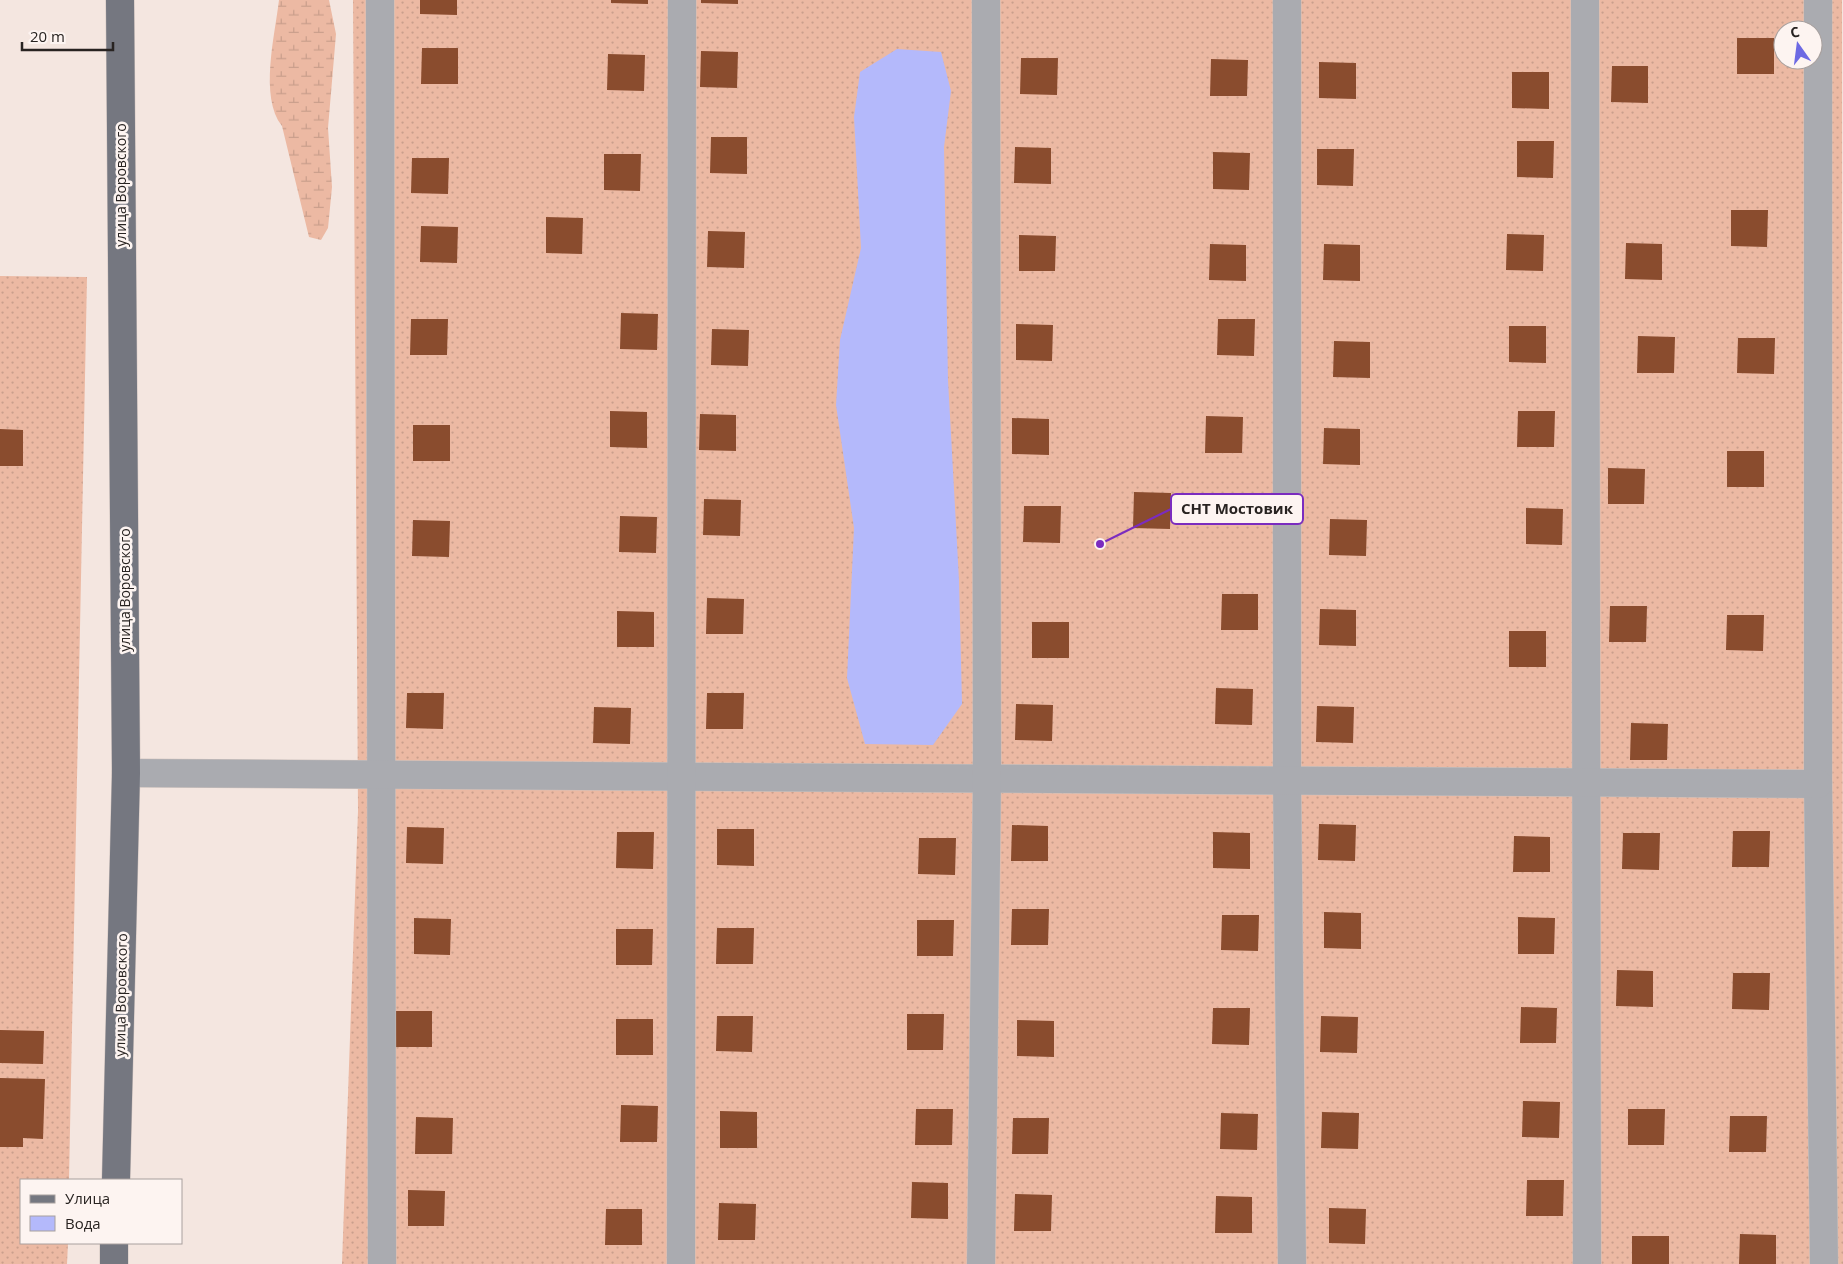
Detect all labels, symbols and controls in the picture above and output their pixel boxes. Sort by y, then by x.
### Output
scale bar [22,20,114,52]
north arrow [1773,20,1823,70]
text: С [1788,22,1801,42]
text: 20 m [30,26,65,46]
street label: улица Воровского [111,123,130,247]
callout: СНТ Мостовик [1171,494,1303,524]
text: СНТ Мостовик [1181,498,1294,518]
street label: улица Воровского [115,528,134,652]
street label: улица Воровского [110,933,131,1057]
legend [20,1179,182,1244]
text: Улица [65,1188,110,1208]
text: Вода [65,1213,101,1233]

